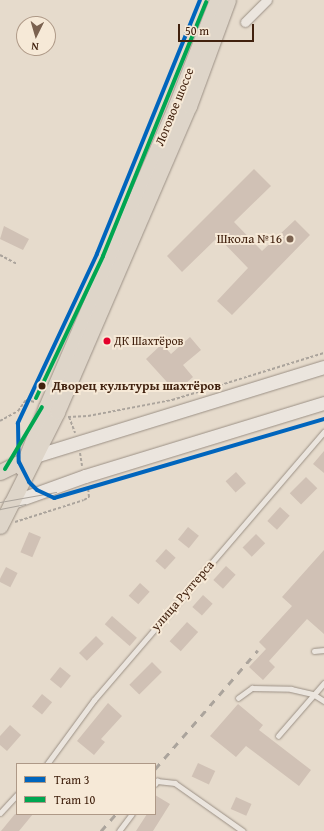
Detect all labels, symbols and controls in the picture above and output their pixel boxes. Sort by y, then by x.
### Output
north arrow [16,16,56,56]
scale bar [180,16,256,42]
text: 50 m [185,22,209,39]
text: N [31,39,39,55]
street label: Логовое шоссе [152,66,198,148]
place label: Школа №16 [217,231,282,247]
marker: Школа №16 [285,234,295,244]
place label: ДК Шахтёров [114,334,183,348]
marker: ДК Шахтёров [102,336,112,346]
place label: Дворец культуры шахтёров [52,378,221,394]
marker: Дворец культуры шахтёров [35,379,49,393]
street label: улица Рутгерса [148,558,218,634]
legend [16,763,156,815]
text: Tram 3 [54,771,89,788]
text: Tram 10 [54,791,95,808]

